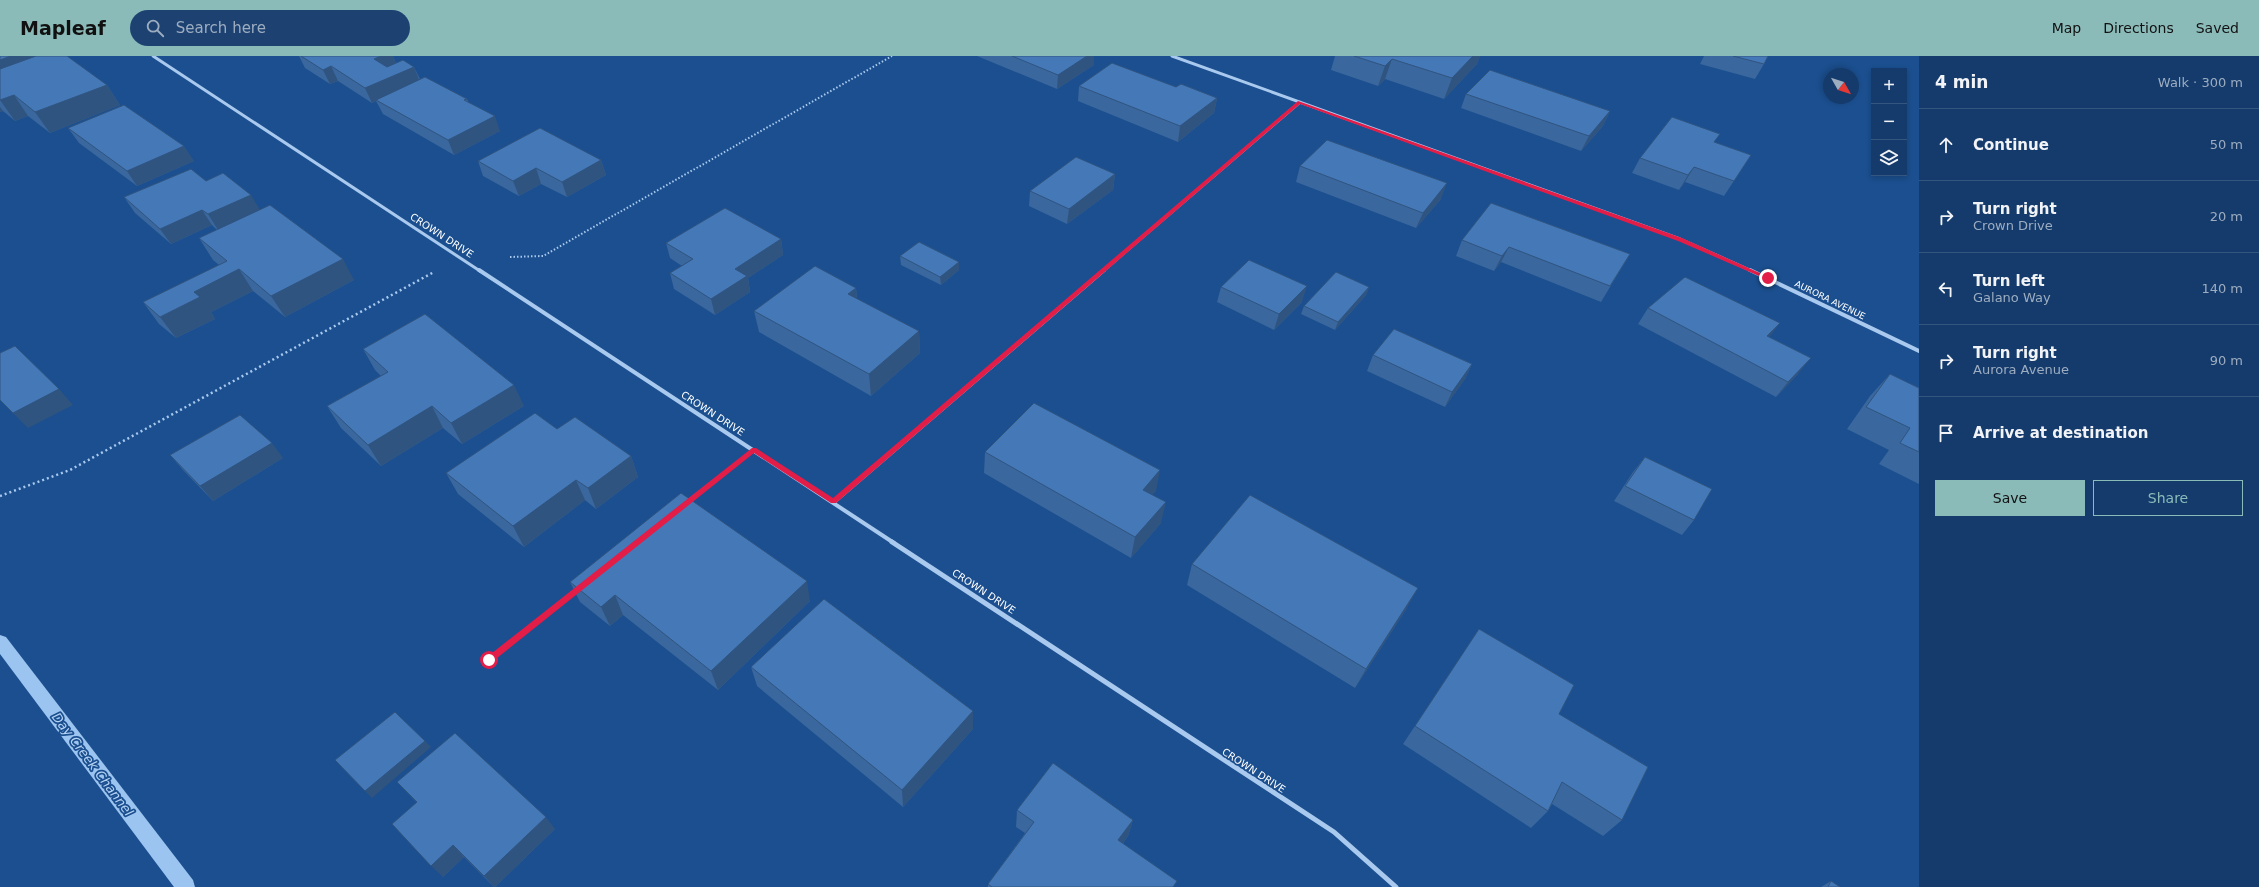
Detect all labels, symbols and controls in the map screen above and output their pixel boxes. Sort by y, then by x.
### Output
search box [130,10,410,46]
text: Mapleaf [20,17,106,39]
icon: search [144,17,166,39]
text: Search here [176,19,266,37]
text: Map [2052,20,2081,36]
text: Directions [2103,20,2174,36]
text: Saved [2196,20,2239,36]
north arrow [1823,68,1859,104]
map controls [1871,68,1907,176]
button: + [1871,68,1907,104]
text: 4 min [1935,72,1988,92]
text: Walk · 300 m [2158,75,2243,90]
button: − [1871,104,1907,140]
icon: ahead [1935,134,1957,156]
text: Continue [1973,136,2049,154]
text: 50 m [2210,137,2243,152]
button: layers [1871,140,1907,176]
text: Turn right [1973,200,2057,218]
icon: right [1935,206,1957,228]
text: 20 m [2210,209,2243,224]
street label: CROWN DRIVE [408,211,475,260]
text: Crown Drive [1973,218,2053,233]
route end [1759,269,1777,287]
text: Turn left [1973,272,2045,290]
icon: left [1935,278,1957,300]
street label: AURORA AVENUE [1793,279,1867,322]
text: 140 m [2201,281,2243,296]
text: Galano Way [1973,290,2051,305]
text: Turn right [1973,344,2057,362]
icon: right [1935,350,1957,372]
text: 90 m [2210,353,2243,368]
text: Aurora Avenue [1973,362,2069,377]
street label: CROWN DRIVE [679,389,746,438]
icon: arrive [1935,422,1957,444]
text: Arrive at destination [1973,424,2148,442]
button: Save [1935,480,2085,516]
button: Share [2093,480,2243,516]
street label: CROWN DRIVE [950,567,1017,616]
route start [480,651,498,669]
water label: Day Creek Channel [49,710,137,819]
street label: CROWN DRIVE [1220,746,1287,795]

